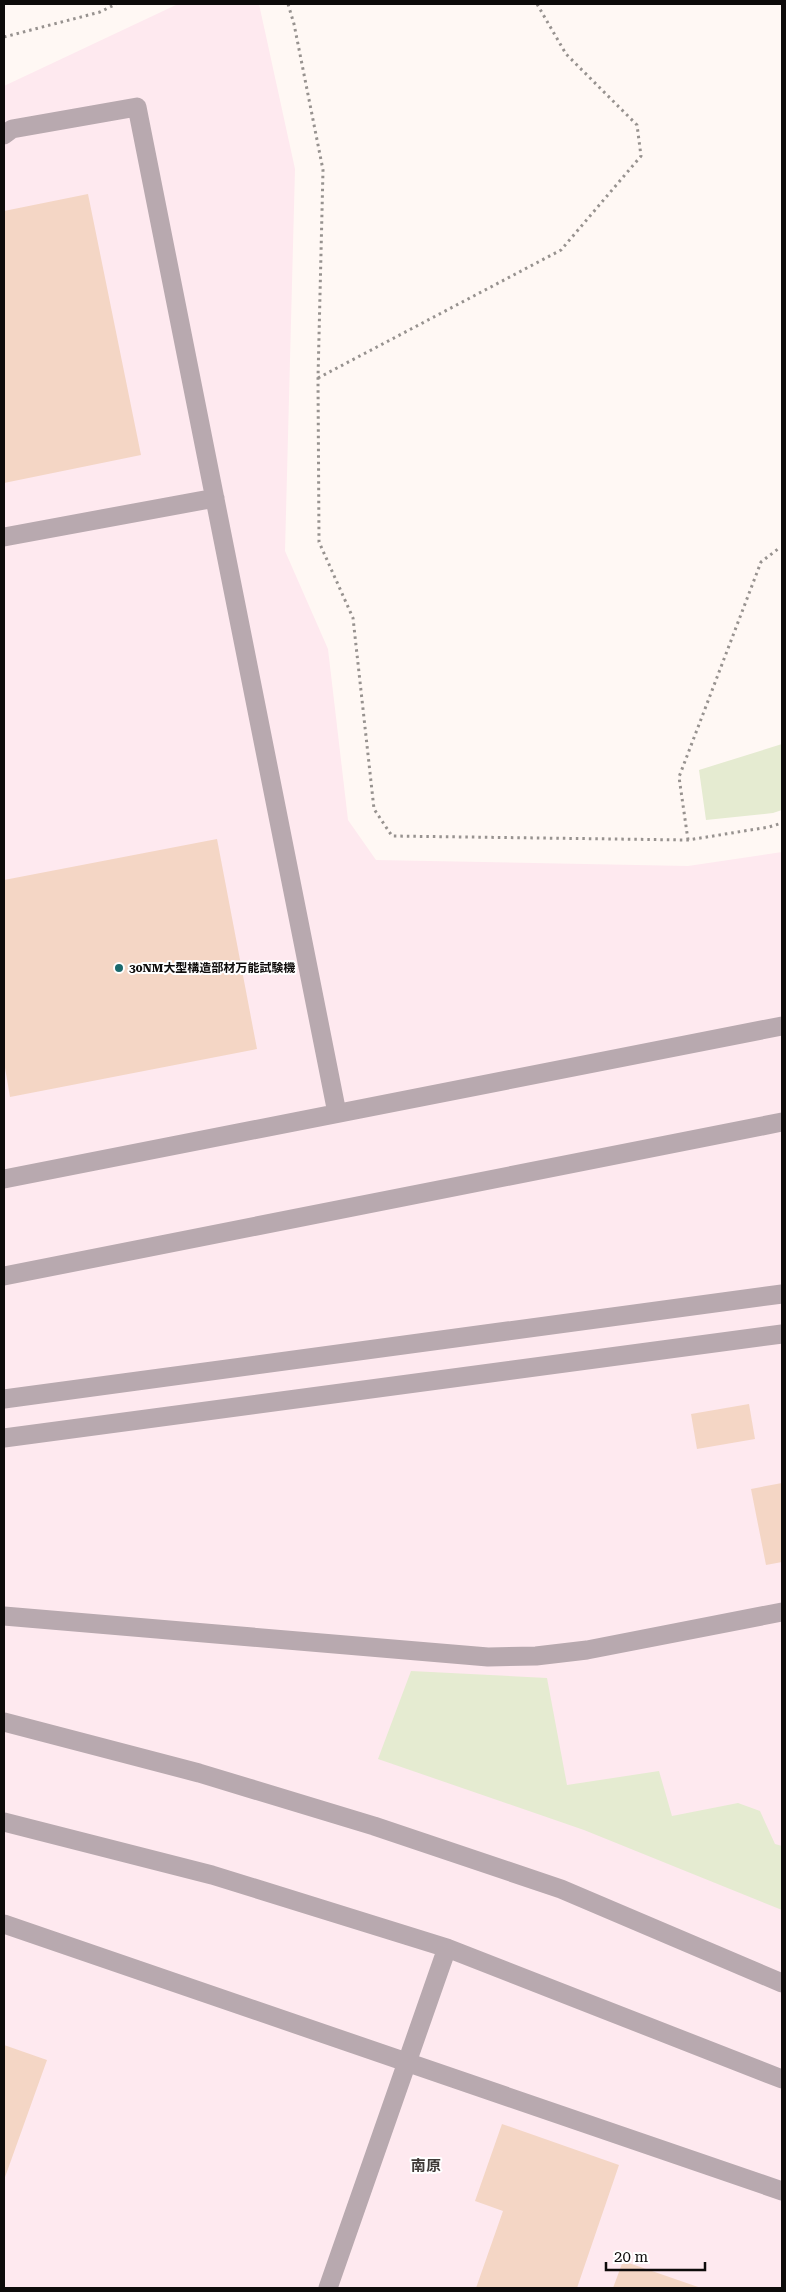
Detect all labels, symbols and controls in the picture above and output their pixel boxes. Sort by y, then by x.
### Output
place label: 30NM大型構造部材万能試験機 [129,961,295,975]
marker: 30NM大型構造部材万能試験機 [113,962,125,974]
district label: 南原 [411,2157,441,2175]
scale bar [606,2240,705,2272]
text: 20 m [614,2248,649,2266]

